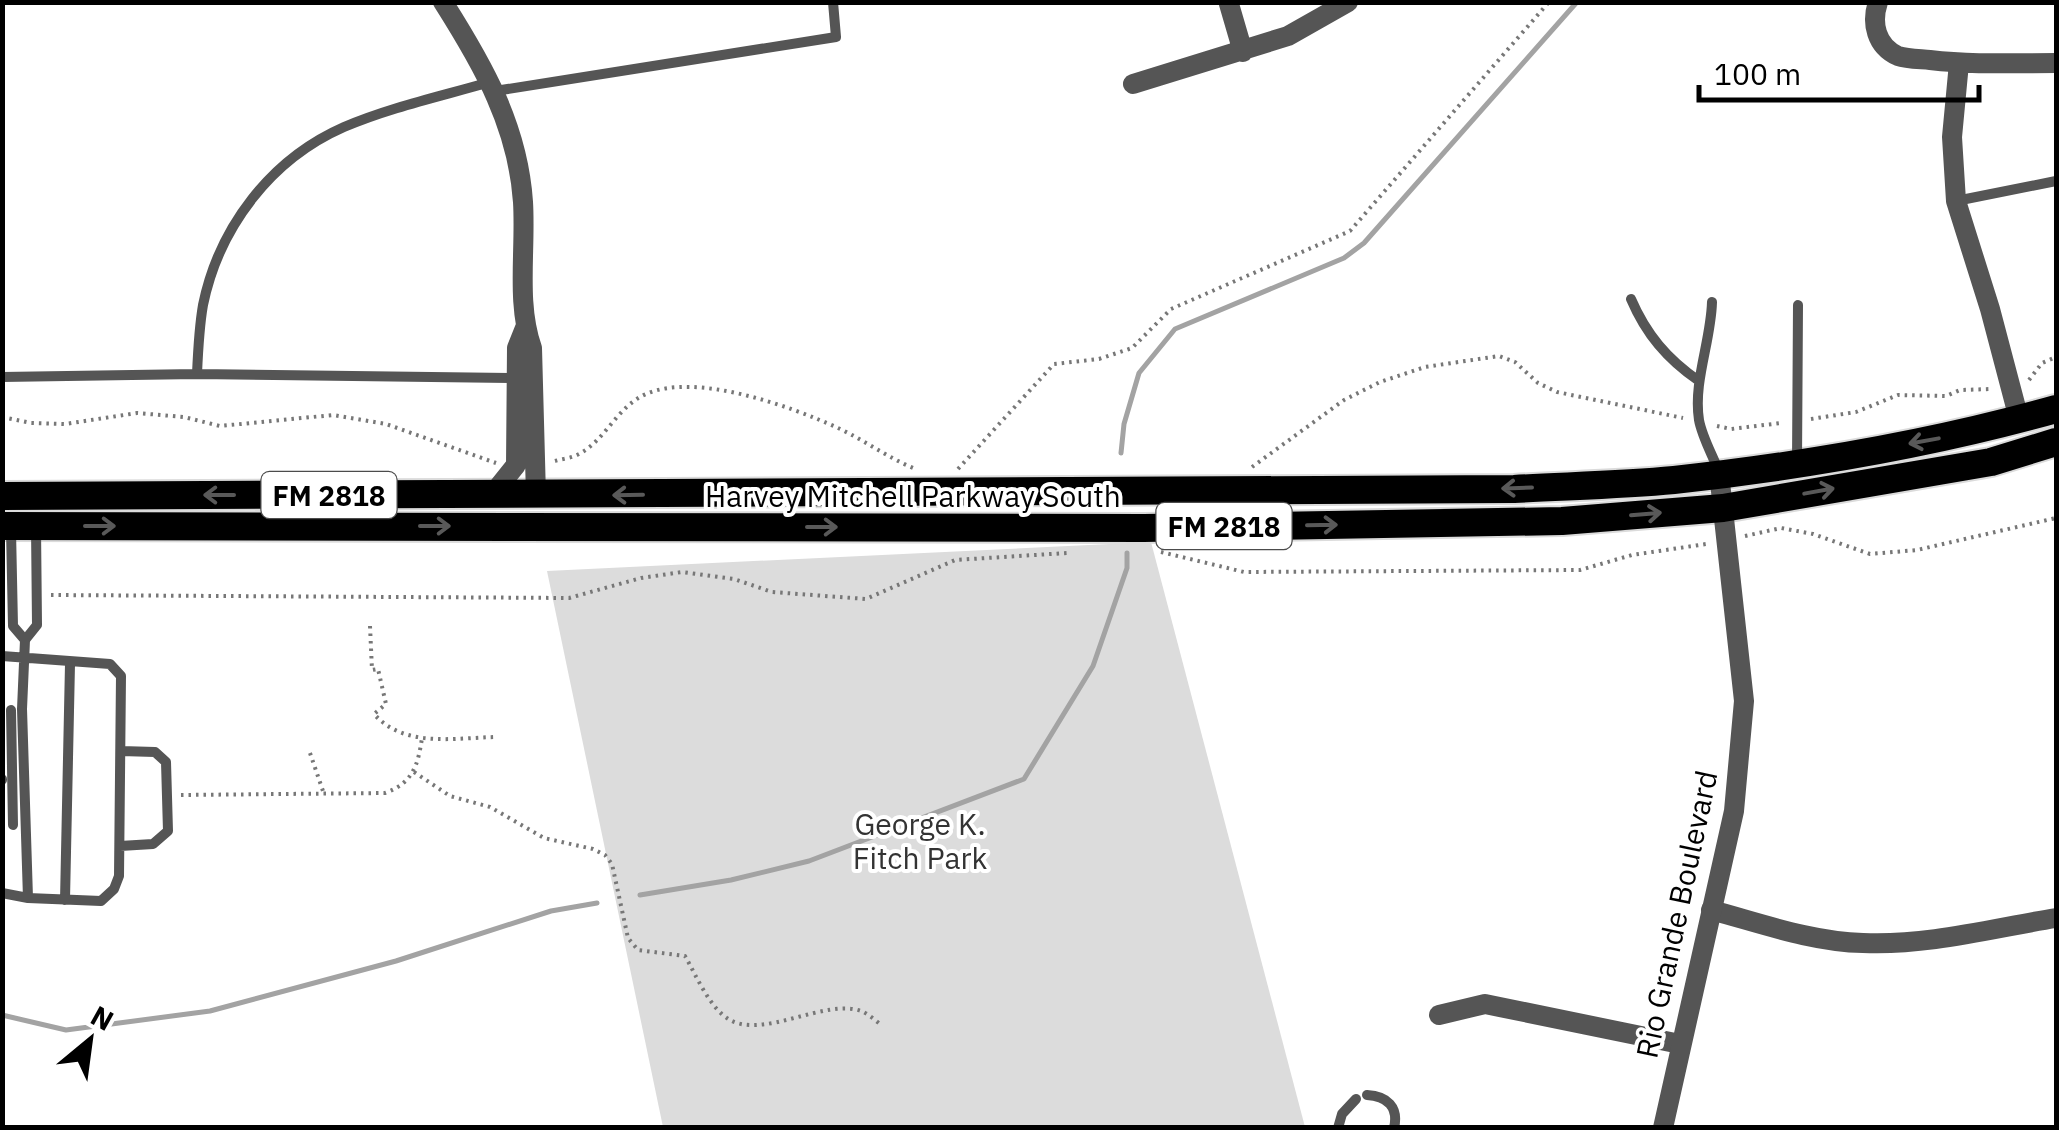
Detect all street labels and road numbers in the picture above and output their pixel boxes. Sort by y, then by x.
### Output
road number: FM 2818 [262,472,396,518]
street label: Harvey Mitchell Parkway South [705,476,1121,515]
road number: FM 2818 [1156,503,1292,549]
street label: Rio Grande Boulevard [1626,767,1726,1061]

